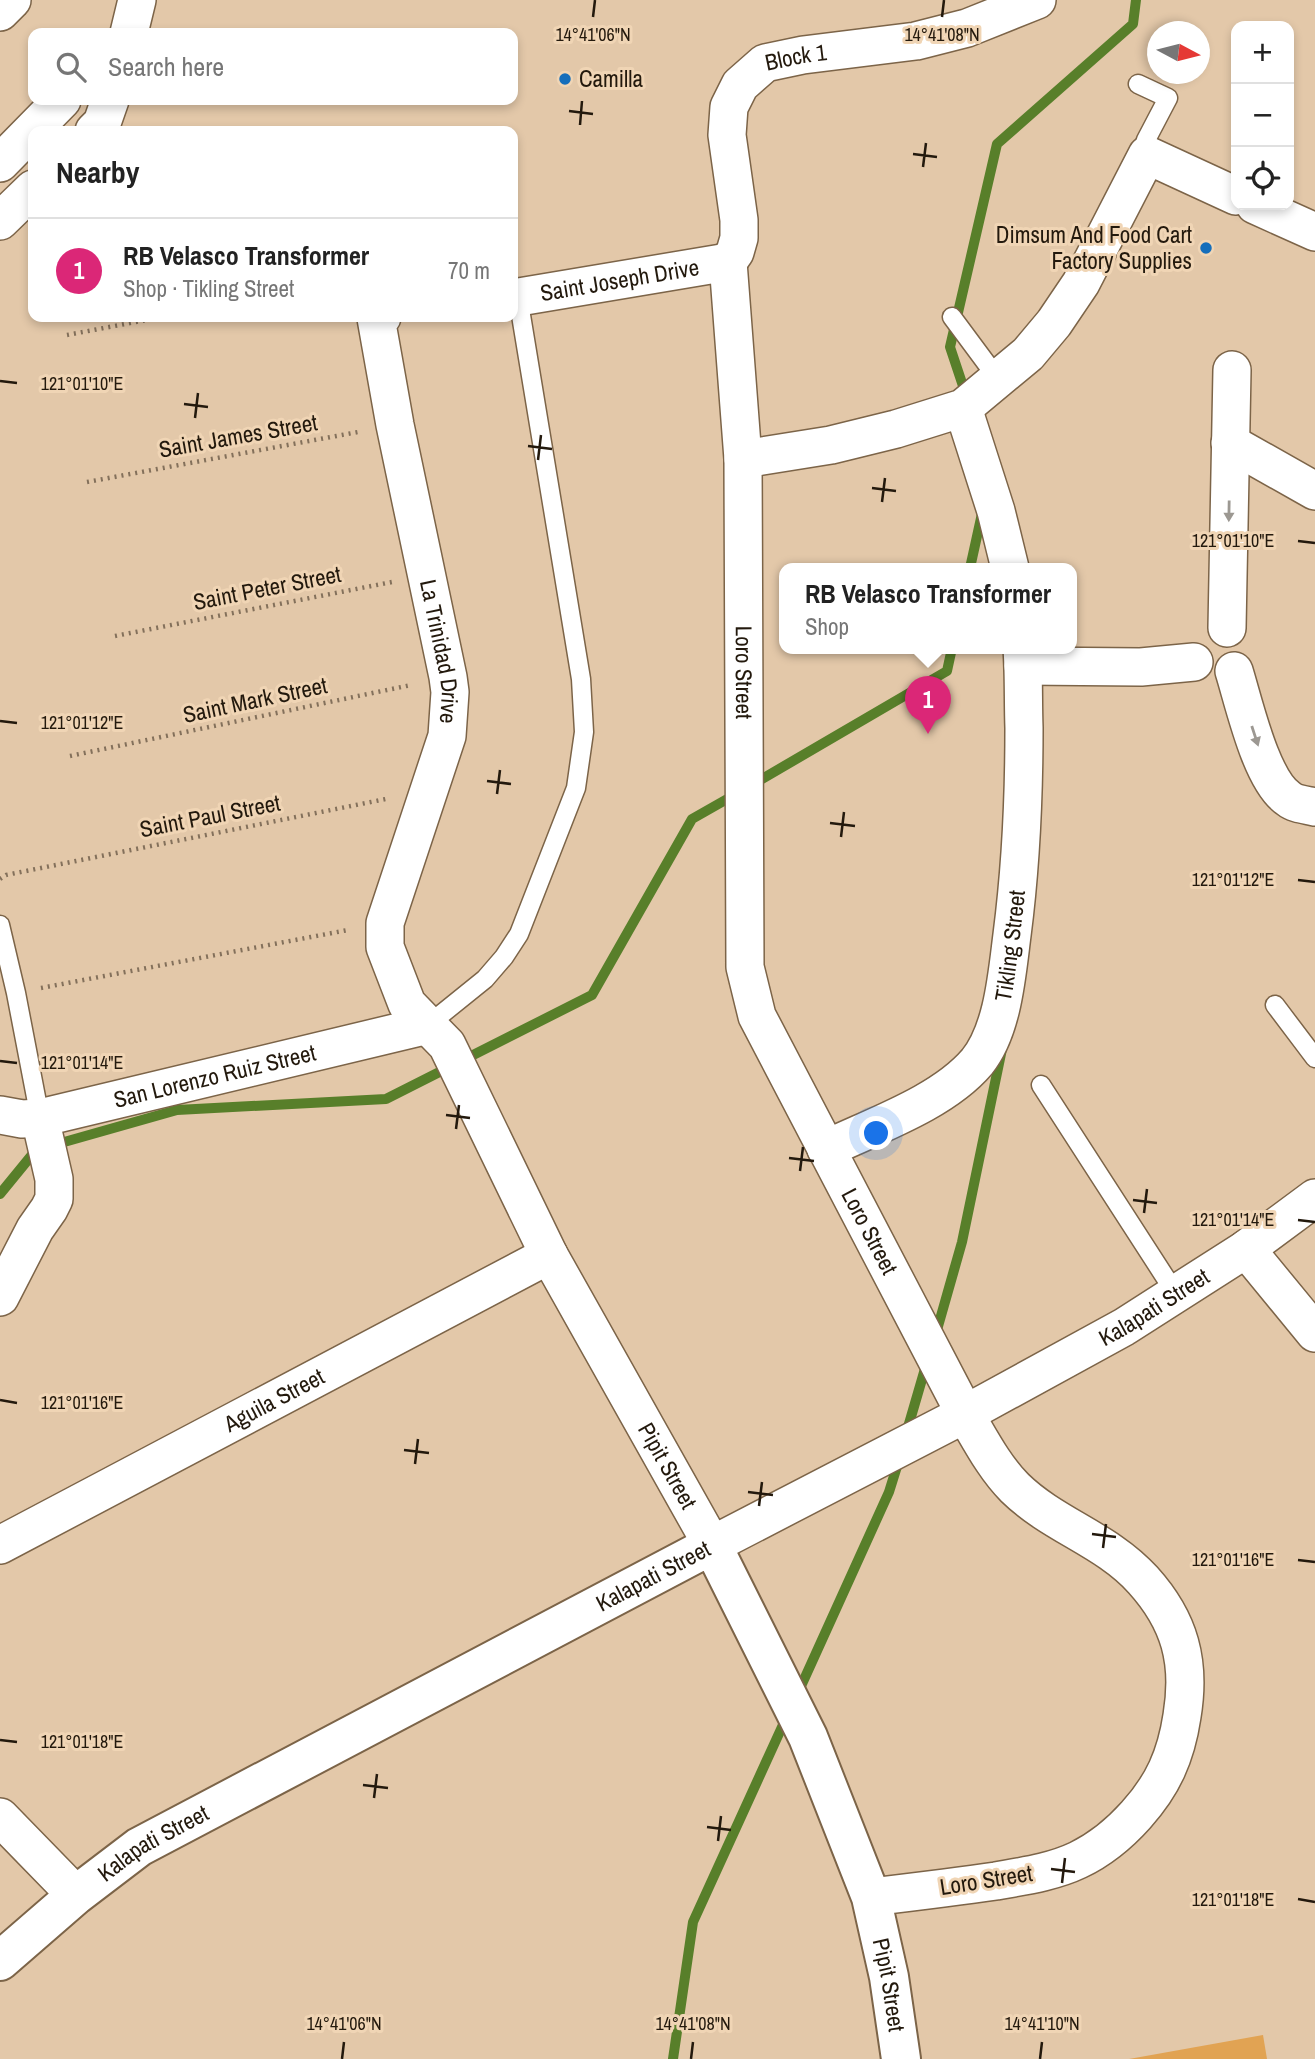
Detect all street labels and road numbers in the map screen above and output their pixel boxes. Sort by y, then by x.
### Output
street label: Block 1 [762,36,829,78]
street label: Saint Joseph Drive [538,251,701,308]
street label: Saint James Street [156,406,320,465]
street label: Saint Peter Street [190,558,343,617]
street label: La Trinidad Drive [413,577,466,725]
street label: Loro Street [729,626,760,719]
street label: Saint Mark Street [180,669,330,730]
street label: Saint Paul Street [137,787,283,844]
street label: Tikling Street [987,889,1032,1004]
street label: San Lorenzo Ruiz Street [110,1036,319,1115]
street label: Loro Street [835,1183,905,1280]
street label: Kalapati Street [1093,1261,1215,1353]
street label: Aguila Street [217,1361,329,1439]
street label: Pipit Street [631,1417,704,1514]
street label: Kalapati Street [590,1533,715,1618]
street label: Kalapati Street [91,1797,214,1888]
street label: Loro Street [937,1857,1034,1902]
street label: Pipit Street [866,1935,913,2034]

